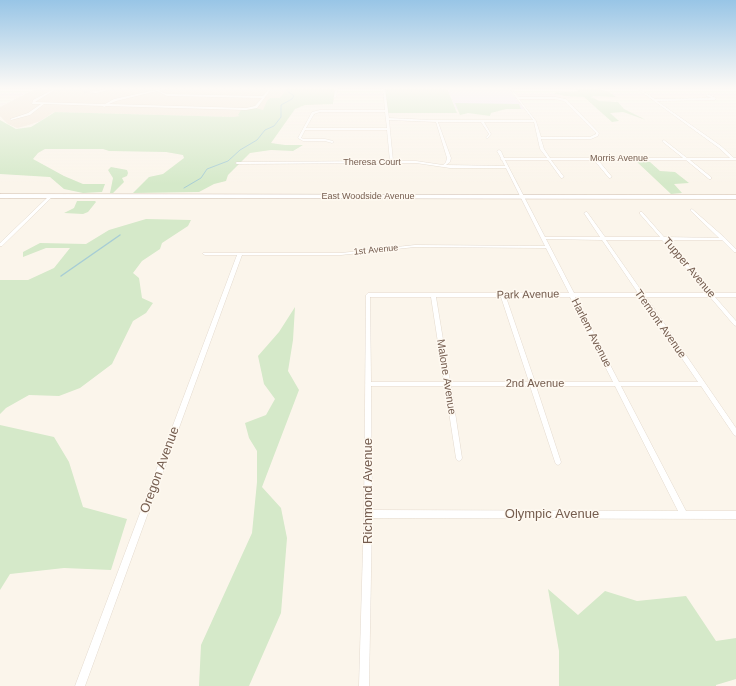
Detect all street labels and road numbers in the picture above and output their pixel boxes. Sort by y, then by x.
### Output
street label: Morris Avenue [590,154,648,164]
street label: Theresa Court [343,158,401,168]
street label: East Woodside Avenue [321,192,415,202]
street label: Tupper Avenue [660,235,718,301]
street label: 1st Avenue [353,242,399,258]
street label: Tremont Avenue [631,287,689,361]
street label: Park Avenue [496,288,560,302]
street label: Harlem Avenue [568,296,614,370]
street label: Malone Avenue [434,338,458,416]
street label: 2nd Avenue [506,377,564,391]
street label: Oregon Avenue [137,425,183,515]
street label: Richmond Avenue [360,438,376,544]
street label: Olympic Avenue [505,506,599,522]

